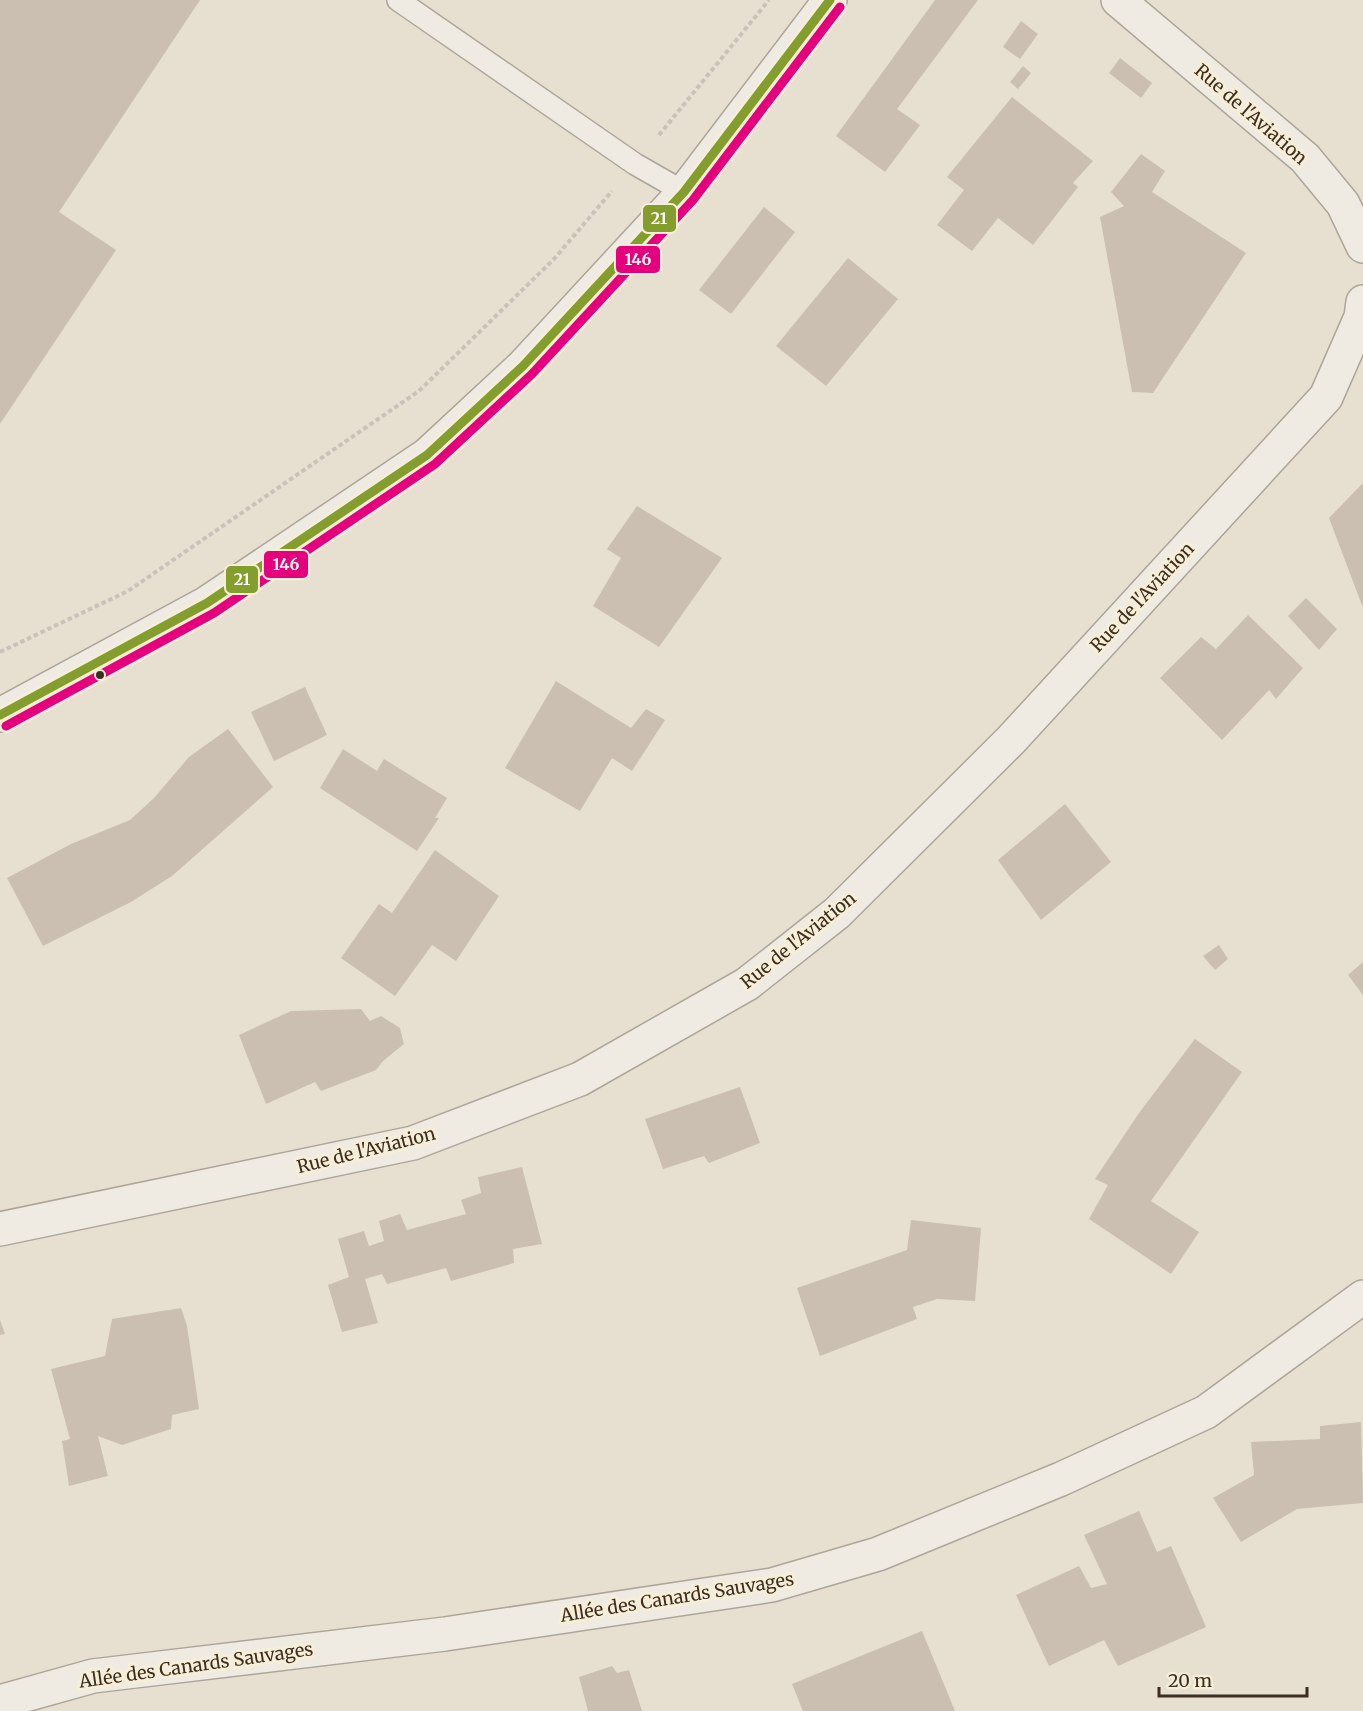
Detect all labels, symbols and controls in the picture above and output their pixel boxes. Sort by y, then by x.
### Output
street label: Rue de l'Aviation [1190,59,1312,169]
line badge: 21 [642,204,677,233]
text: 21 [651,208,668,228]
line badge: 146 [615,245,661,274]
text: 146 [625,249,651,269]
street label: Rue de l'Aviation [1085,537,1199,657]
line badge: 146 [263,550,309,579]
text: 146 [273,554,299,574]
line badge: 21 [225,565,259,594]
text: 21 [234,569,251,589]
unlabelled marker [94,669,106,681]
street label: Rue de l'Aviation [736,886,860,994]
street label: Rue de l'Aviation [294,1122,438,1178]
street label: Allée des Canards Sauvages [558,1567,796,1627]
street label: Allée des Canards Sauvages [76,1637,315,1693]
scale bar [1159,1660,1308,1698]
text: 20 m [1168,1669,1212,1692]

